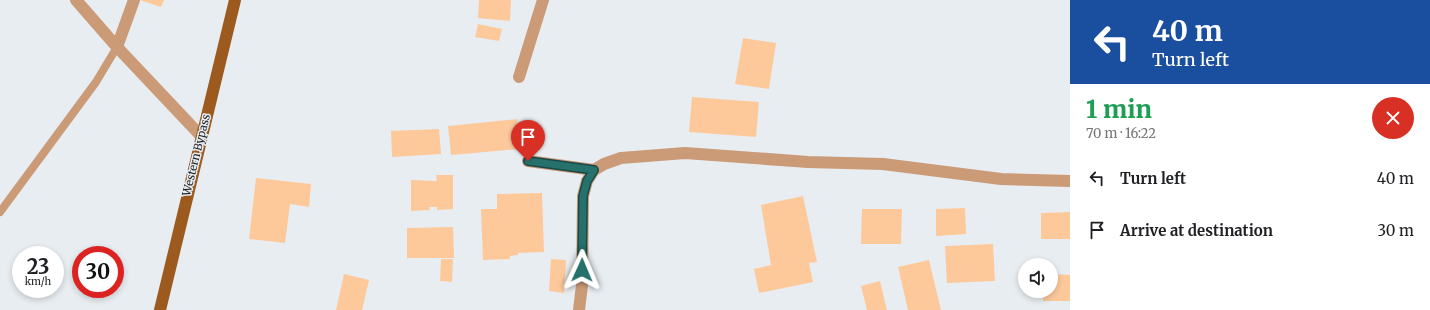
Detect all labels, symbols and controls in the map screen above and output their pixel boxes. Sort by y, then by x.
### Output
text: 40 m [1152,13,1223,49]
icon: left [1086,16,1138,68]
text: Turn left [1152,48,1229,71]
text: 1 min [1086,94,1152,125]
button: close [1372,97,1414,139]
street label: Western Bypass [179,113,213,198]
pin [511,120,545,161]
text: 70 m · 16:22 [1086,125,1156,142]
icon: arrive [517,126,539,148]
icon: left [1086,167,1108,189]
text: Turn left [1120,169,1186,188]
text: 40 m [1377,169,1414,188]
icon: arrive [1086,219,1108,241]
text: Arrive at destination [1120,221,1273,240]
text: 30 m [1377,221,1414,240]
speed limit sign: 30 [72,246,124,298]
position arrow [561,249,603,291]
text: 23 [27,254,49,279]
map controls [1018,258,1058,298]
button: sound [1018,258,1058,298]
text: km/h [25,275,51,288]

